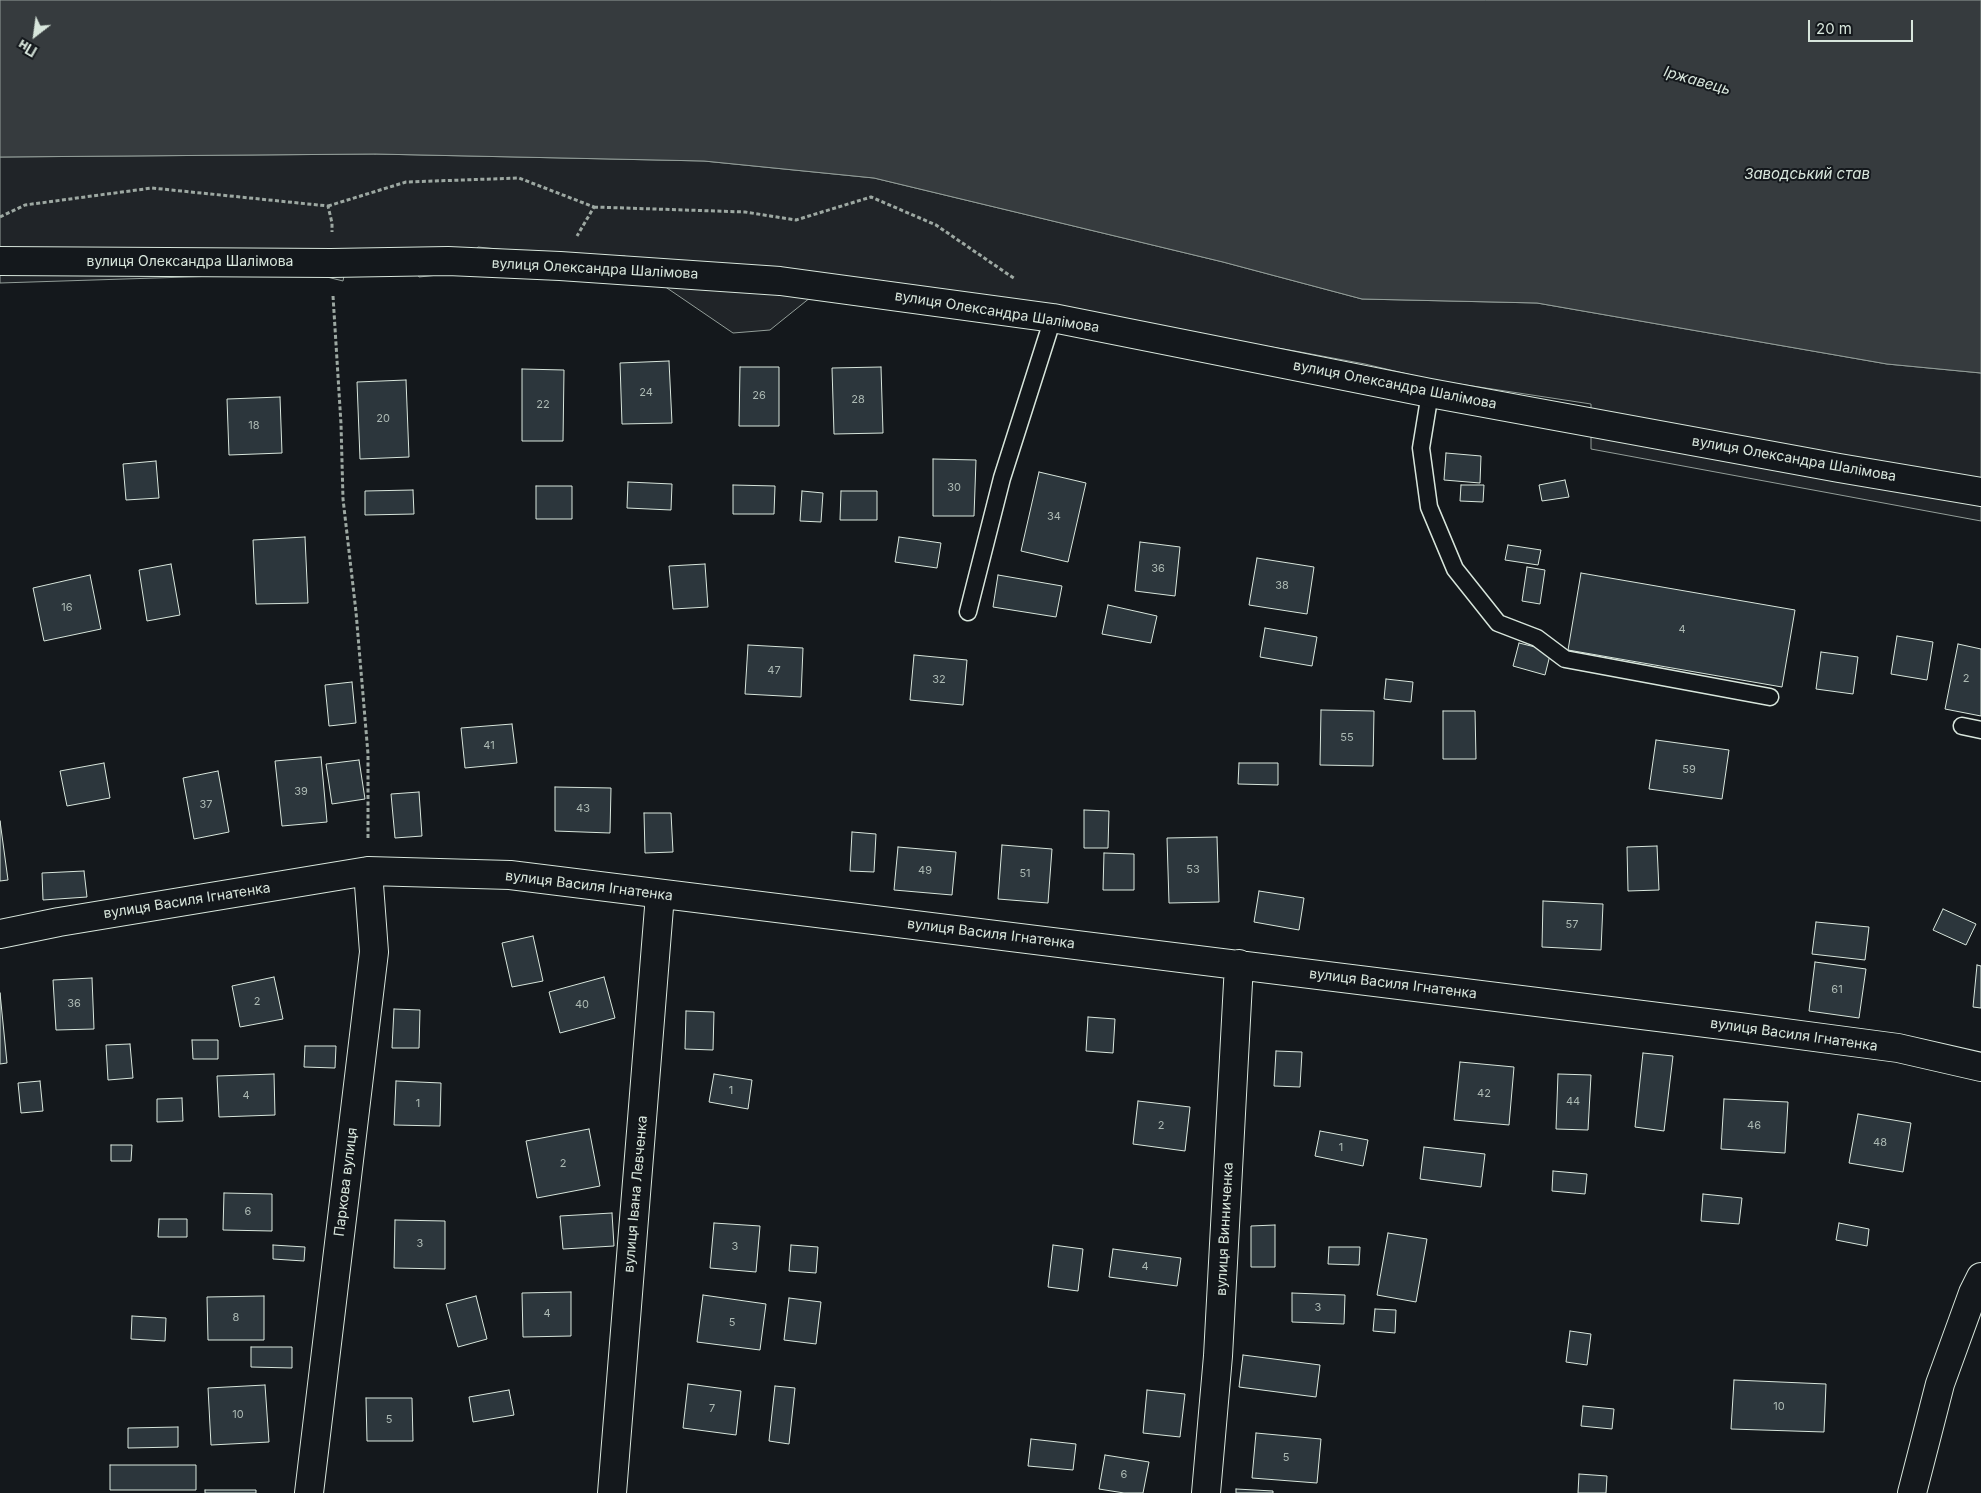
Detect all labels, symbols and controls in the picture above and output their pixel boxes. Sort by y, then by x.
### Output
north arrow [10,10,60,60]
scale bar [1811,10,1916,42]
text: 20 m [1816,19,1852,38]
text: Пн [15,36,40,61]
water label: Іржавець [1661,63,1733,99]
water label: Заводський став [1744,165,1870,183]
street label: вулиця Олександра Шалімова [87,254,293,270]
street label: вулиця Олександра Шалімова [491,255,699,283]
street label: вулиця Олександра Шалімова [893,288,1101,336]
street label: вулиця Олександра Шалімова [1292,357,1498,413]
house number: 24 [639,386,653,400]
house number: 26 [752,389,766,403]
house number: 28 [851,393,865,407]
house number: 22 [536,398,550,412]
house number: 20 [376,412,390,426]
house number: 18 [248,419,260,433]
street label: вулиця Олександра Шалімова [1691,433,1897,485]
house number: 30 [947,481,961,495]
house number: 34 [1047,510,1061,524]
house number: 36 [1151,562,1165,576]
house number: 38 [1275,579,1289,593]
house number: 16 [61,601,73,615]
house number: 4 [1678,623,1686,637]
house number: 47 [767,664,781,678]
house number: 2 [1963,672,1969,686]
house number: 32 [932,673,946,687]
house number: 55 [1340,731,1354,745]
house number: 41 [483,739,495,753]
house number: 59 [1682,763,1696,777]
house number: 39 [294,785,308,799]
house number: 37 [199,798,213,812]
house number: 43 [576,802,590,816]
house number: 53 [1186,863,1200,877]
house number: 49 [918,864,932,878]
street label: вулиця Василя Ігнатенка [504,867,674,905]
house number: 51 [1019,867,1031,881]
street label: вулиця Василя Ігнатенка [102,879,272,923]
street label: вулиця Василя Ігнатенка [906,915,1076,953]
house number: 57 [1566,918,1578,932]
street label: вулиця Василя Ігнатенка [1308,965,1478,1003]
house number: 61 [1831,983,1843,997]
house number: 2 [254,995,260,1009]
house number: 36 [67,997,81,1011]
house number: 40 [575,998,589,1012]
street label: вулиця Василя Ігнатенка [1709,1015,1879,1055]
house number: 1 [729,1084,733,1098]
house number: 42 [1477,1087,1491,1101]
house number: 4 [242,1089,250,1103]
house number: 44 [1566,1095,1580,1109]
house number: 1 [416,1097,420,1111]
street label: вулиця Івана Левченка [621,1115,651,1273]
house number: 2 [1158,1119,1164,1133]
house number: 46 [1747,1119,1761,1133]
street label: Паркова вулиця [331,1126,361,1238]
house number: 48 [1873,1136,1887,1150]
house number: 1 [1339,1141,1343,1155]
house number: 2 [560,1157,566,1171]
street label: вулиця Винниченка [1213,1162,1237,1296]
house number: 6 [245,1205,251,1219]
house number: 3 [417,1237,423,1251]
house number: 3 [732,1240,738,1254]
house number: 4 [1141,1260,1149,1274]
house number: 3 [1315,1301,1321,1315]
house number: 4 [543,1307,551,1321]
house number: 8 [233,1311,239,1325]
house number: 5 [729,1316,735,1330]
house number: 10 [1773,1400,1785,1414]
house number: 7 [709,1402,715,1416]
house number: 10 [232,1408,244,1422]
house number: 5 [386,1413,392,1427]
house number: 5 [1283,1451,1289,1465]
house number: 6 [1121,1468,1127,1482]

